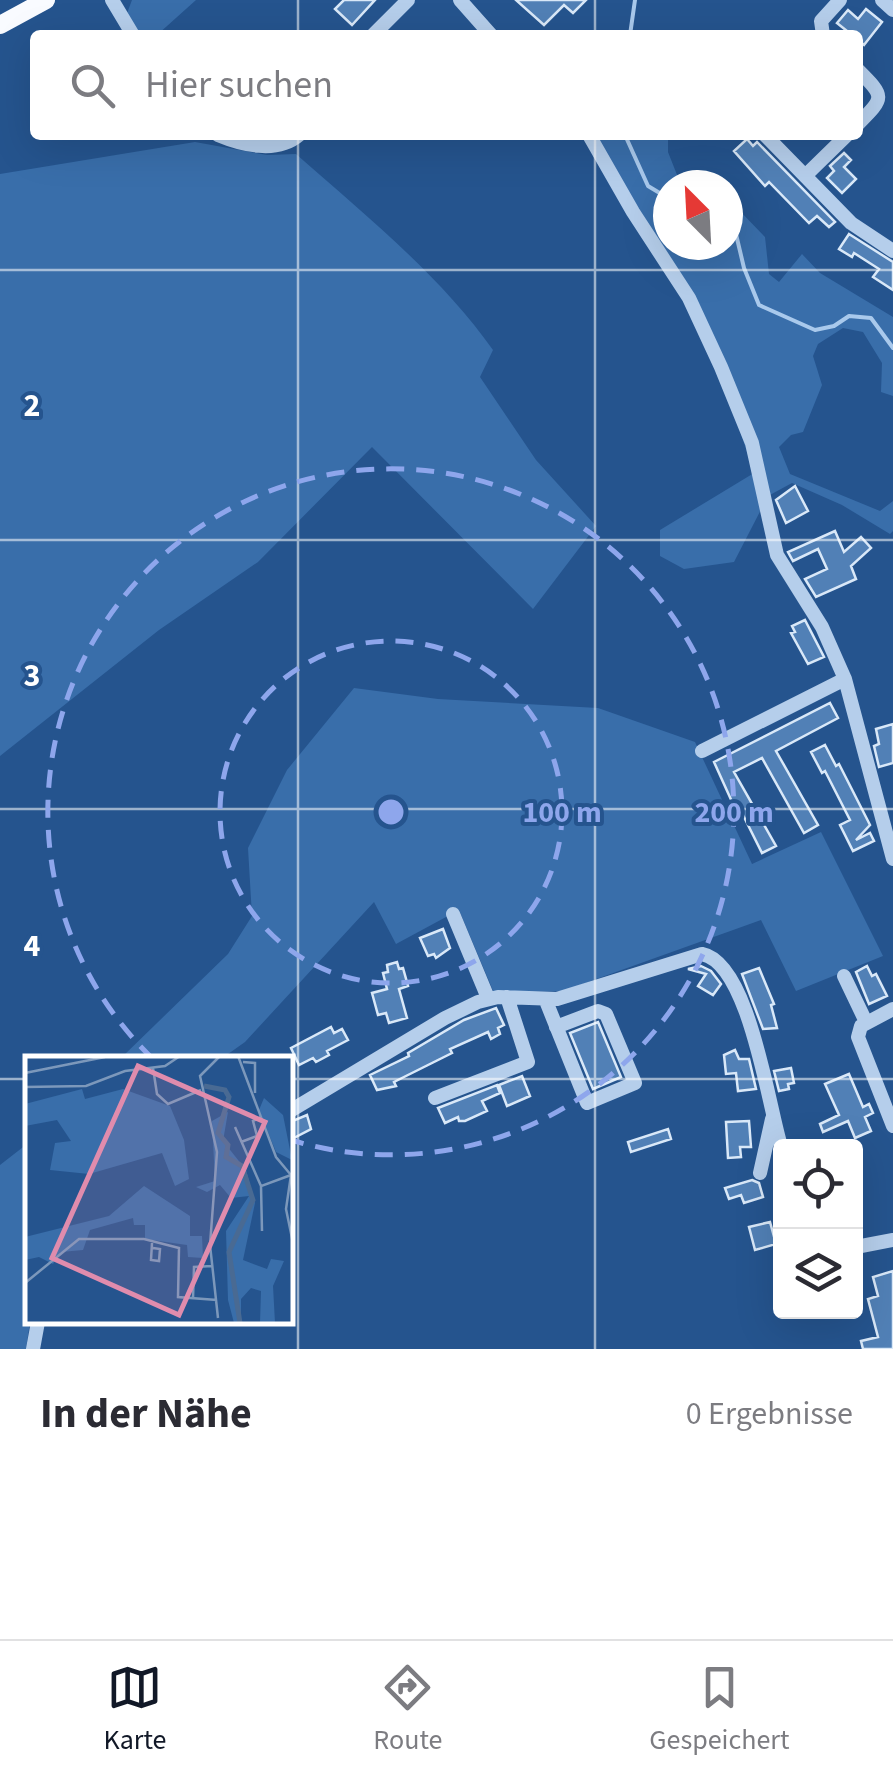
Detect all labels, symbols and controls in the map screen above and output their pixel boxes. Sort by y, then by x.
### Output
search box [30,30,863,140]
icon: search [65,58,120,113]
text: Hier suchen [145,58,333,112]
north arrow [653,170,743,260]
text: 2 [24,383,40,429]
text: 3 [24,653,40,699]
text: 100 m [522,791,602,834]
text: 200 m [694,791,774,834]
centre of rings [373,794,409,830]
text: 4 [24,923,41,969]
inset map [25,1056,292,1324]
map controls [773,1139,863,1319]
button: locate [773,1139,863,1229]
button: layers [773,1229,863,1319]
text: In der Nähe [40,1384,252,1444]
text: 0 Ergebnisse [686,1391,853,1437]
tab: Karte [103,1660,166,1760]
tab: Route [373,1660,442,1760]
tab: Gespeichert [649,1660,790,1760]

